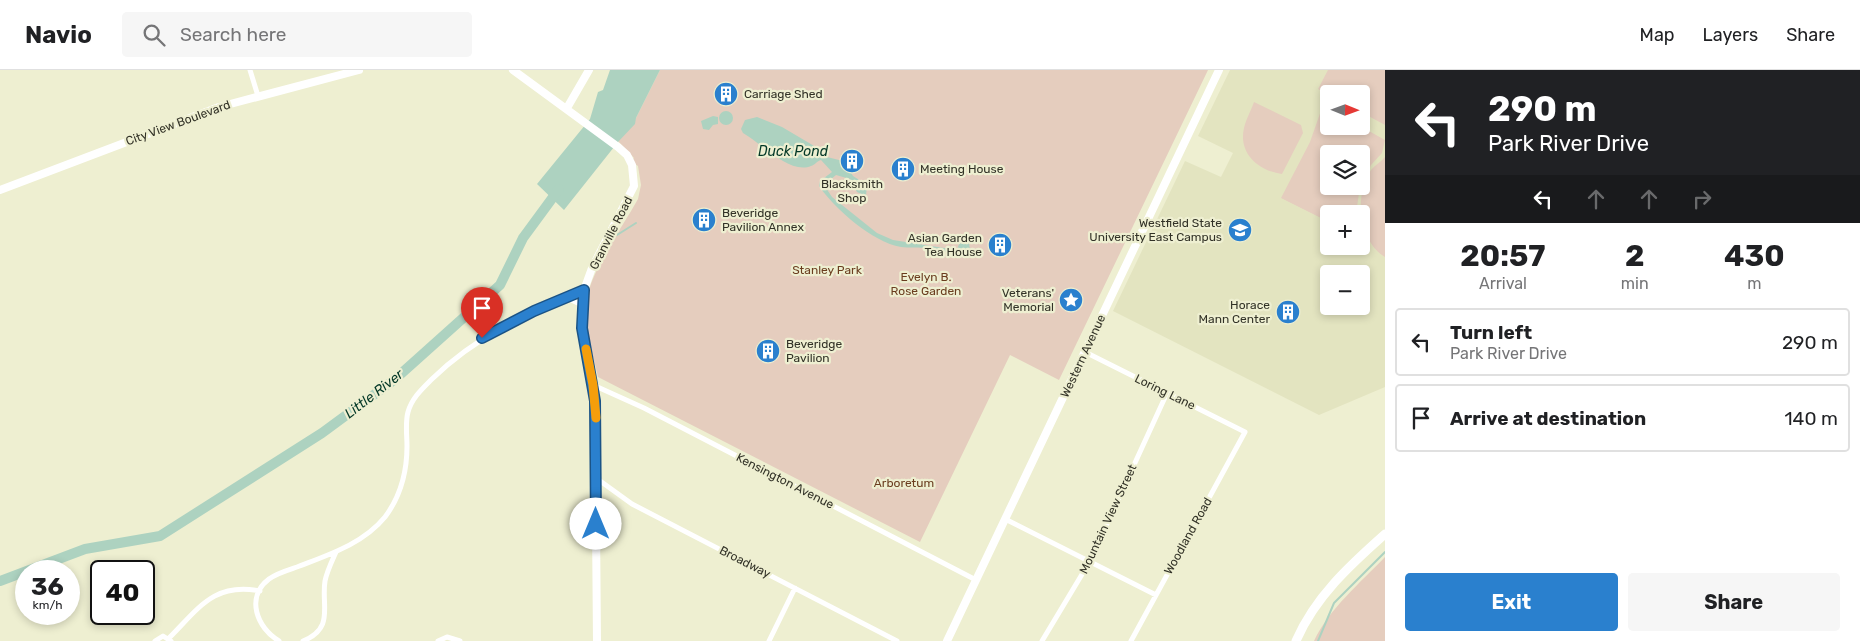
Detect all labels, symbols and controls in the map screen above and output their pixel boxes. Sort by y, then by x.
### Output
search box [122,12,472,57]
text: Navio [25,21,92,49]
icon: search [140,21,168,49]
text: Search here [180,23,286,46]
text: Map [1640,24,1675,46]
text: Layers [1703,24,1758,46]
text: Share [1786,24,1835,46]
building icon: Carriage Shed [713,81,739,107]
north arrow [1320,85,1370,135]
map controls [1320,85,1370,315]
place label: Carriage Shed [744,87,823,101]
text: 290 m [1488,88,1597,130]
icon: left [1405,90,1470,155]
street label: City View Boulevard [124,98,232,148]
text: Park River Drive [1488,130,1649,157]
water label: Duck Pond [758,143,829,160]
button: layers [1320,145,1370,195]
building icon: Blacksmith Shop [839,148,865,174]
building icon: Meeting House [890,156,916,182]
place label: Meeting House [920,162,1004,176]
place label: Blacksmith Shop [821,177,883,205]
icon: left [1529,185,1557,213]
icon: ahead [1582,185,1610,213]
icon: ahead [1635,185,1663,213]
icon: right [1688,185,1716,213]
street label: Granville Road [587,194,635,272]
button: + [1320,205,1370,255]
place label: Beveridge Pavilion Annex [722,206,804,234]
building icon: Beveridge Pavilion Annex [691,207,717,233]
place label: Westfield State University East Campus [1089,216,1222,244]
school or university icon: Westfield State University East Campus [1227,217,1253,243]
place label: Asian Garden Tea House [908,231,982,259]
building icon: Asian Garden Tea House [987,232,1013,258]
text: 20:57 [1460,238,1546,274]
text: 2 [1625,238,1645,274]
text: 430 [1724,238,1785,274]
park label: Stanley Park [792,263,863,277]
button: − [1320,265,1370,315]
park label: Evelyn B. Rose Garden [891,270,961,298]
text: Arrival [1479,274,1527,293]
text: min [1621,274,1649,293]
text: m [1747,274,1761,293]
place label: Veterans' Memorial [1002,286,1054,314]
pin [461,287,503,338]
place icon: Veterans' Memorial [1058,287,1084,313]
icon: arrive [468,294,496,322]
place label: Horace Mann Center [1198,298,1270,326]
building icon: Horace Mann Center [1275,299,1301,325]
street label: Western Avenue [1058,312,1108,400]
text: Turn left [1450,321,1532,344]
icon: left [1407,328,1435,356]
text: 290 m [1782,331,1838,354]
place label: Beveridge Pavilion [786,337,842,365]
building icon: Beveridge Pavilion [755,338,781,364]
text: Park River Drive [1450,344,1567,363]
water label: Little River [341,365,407,422]
street label: Loring Lane [1132,371,1198,413]
icon: arrive [1407,404,1435,432]
text: Arrive at destination [1450,407,1646,430]
text: 140 m [1784,407,1838,430]
street label: Kensington Avenue [734,450,836,512]
street label: Mountain View Street [1076,462,1140,576]
park label: Arboretum [874,476,934,490]
street label: Woodland Road [1161,495,1215,577]
position arrow [569,497,621,549]
street label: Broadway [717,543,773,581]
speed limit sign: 40 [90,560,155,625]
text: 36 [31,572,64,601]
button: Exit [1405,573,1618,631]
button: Share [1628,573,1840,631]
text: km/h [33,598,62,612]

